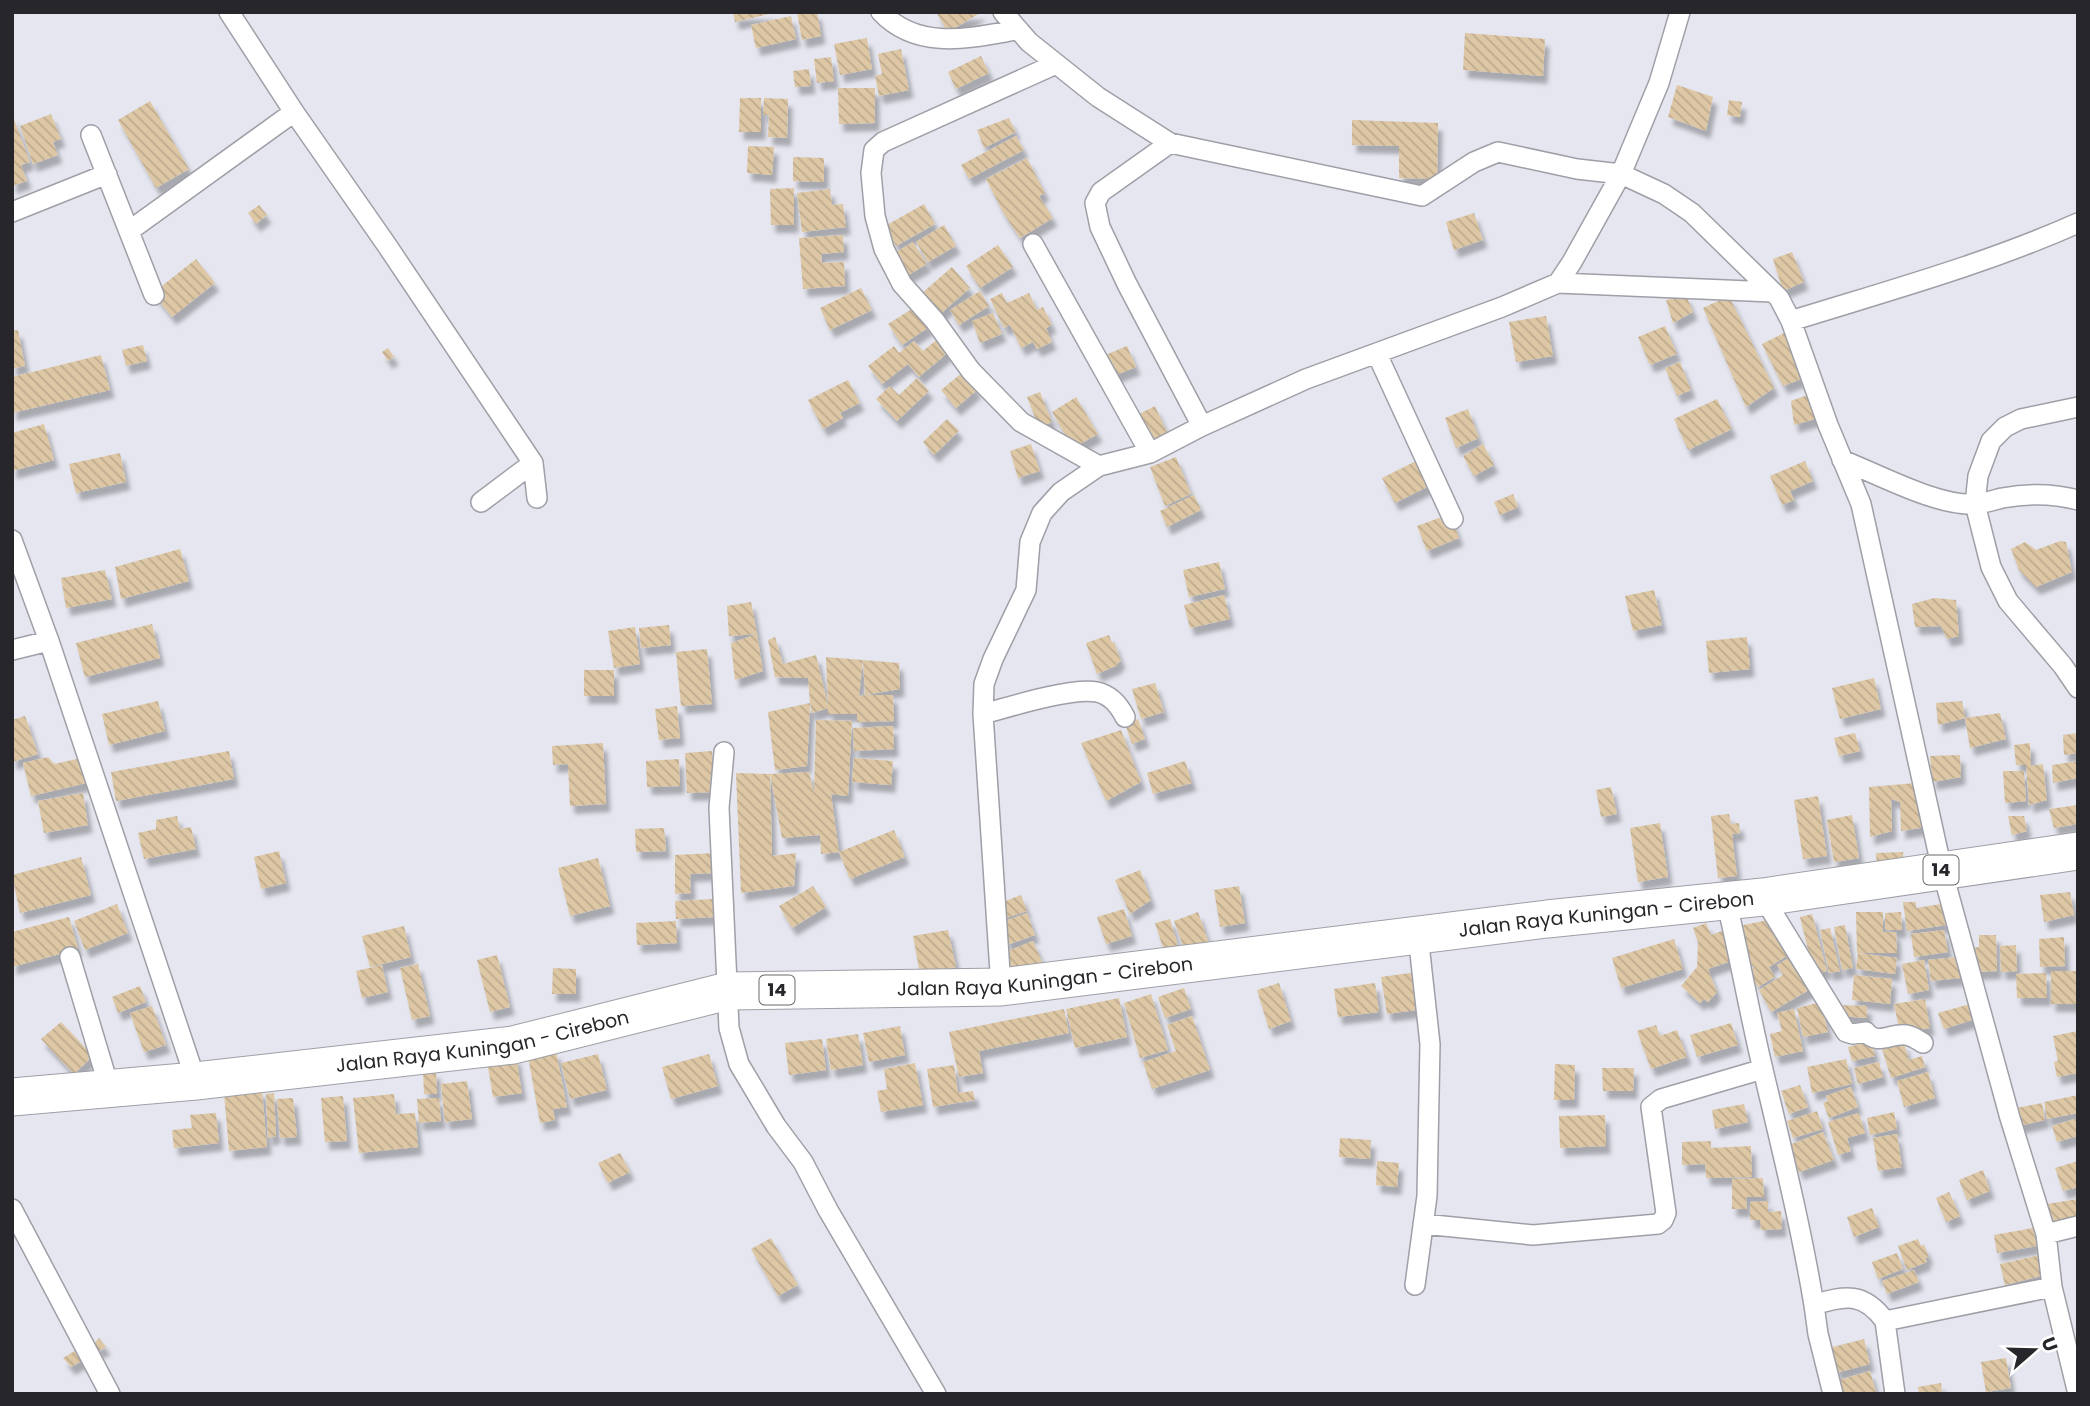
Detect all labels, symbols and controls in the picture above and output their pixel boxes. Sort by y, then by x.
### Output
road number: 14 [1924,856,1958,884]
street label: Jalan Raya Kuningan - Cirebon [1457,885,1755,944]
street label: Jalan Raya Kuningan - Cirebon [897,950,1194,1003]
road number: 14 [760,975,794,1004]
street label: Jalan Raya Kuningan - Cirebon [334,1003,632,1079]
north arrow [1999,1315,2069,1385]
text: U [2035,1333,2064,1355]

